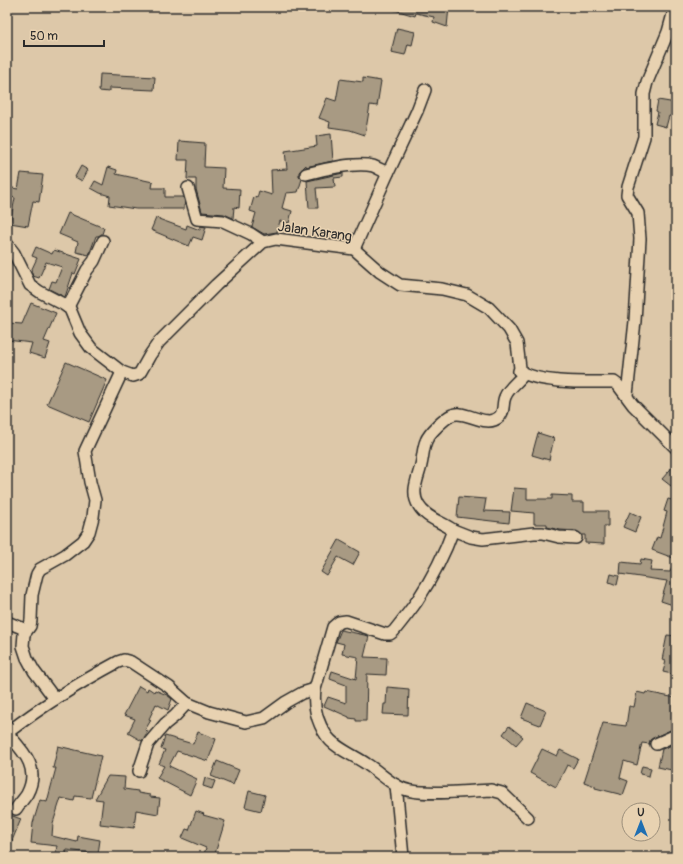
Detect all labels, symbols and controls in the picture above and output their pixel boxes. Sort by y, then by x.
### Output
scale bar [24,22,104,48]
text: 50 m [30,29,58,44]
street label: Jalan Karang [277,218,353,245]
north arrow [621,802,661,842]
text: U [637,806,645,819]

